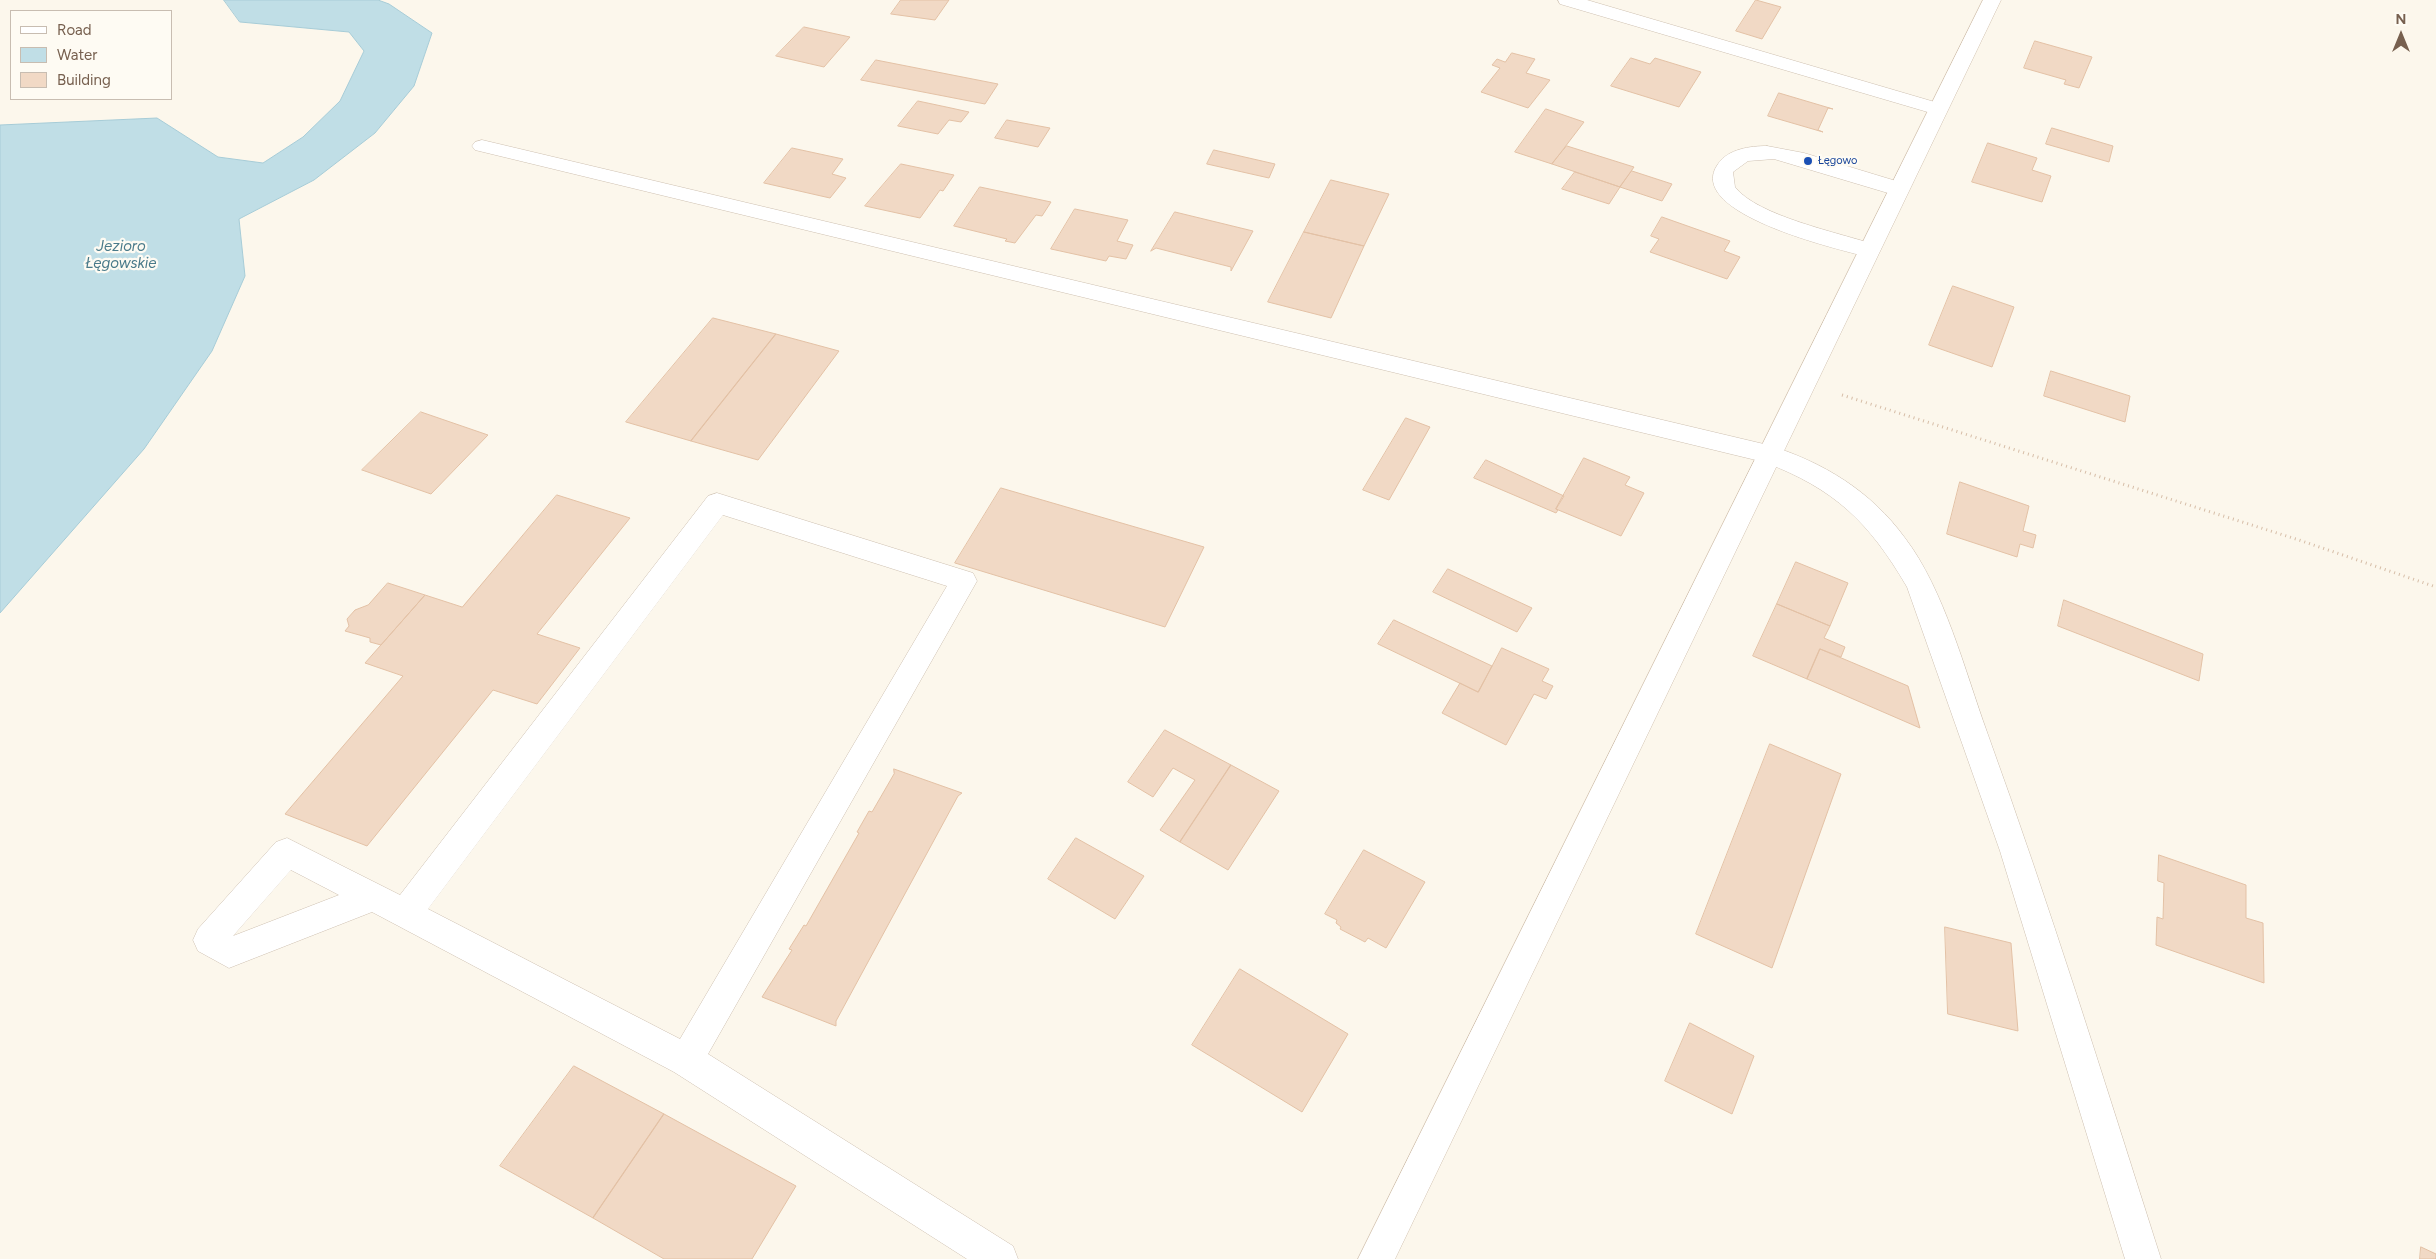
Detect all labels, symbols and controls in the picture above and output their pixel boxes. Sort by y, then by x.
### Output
legend [10,10,172,100]
north arrow [2376,10,2426,60]
text: N [2396,11,2406,28]
text: Road [57,21,92,39]
text: Water [57,46,97,64]
text: Building [57,71,111,89]
place label: Łęgowo [1818,154,1857,168]
marker: Łęgowo [1802,155,1814,167]
water label: Jezioro Łęgowskie [85,238,157,273]

